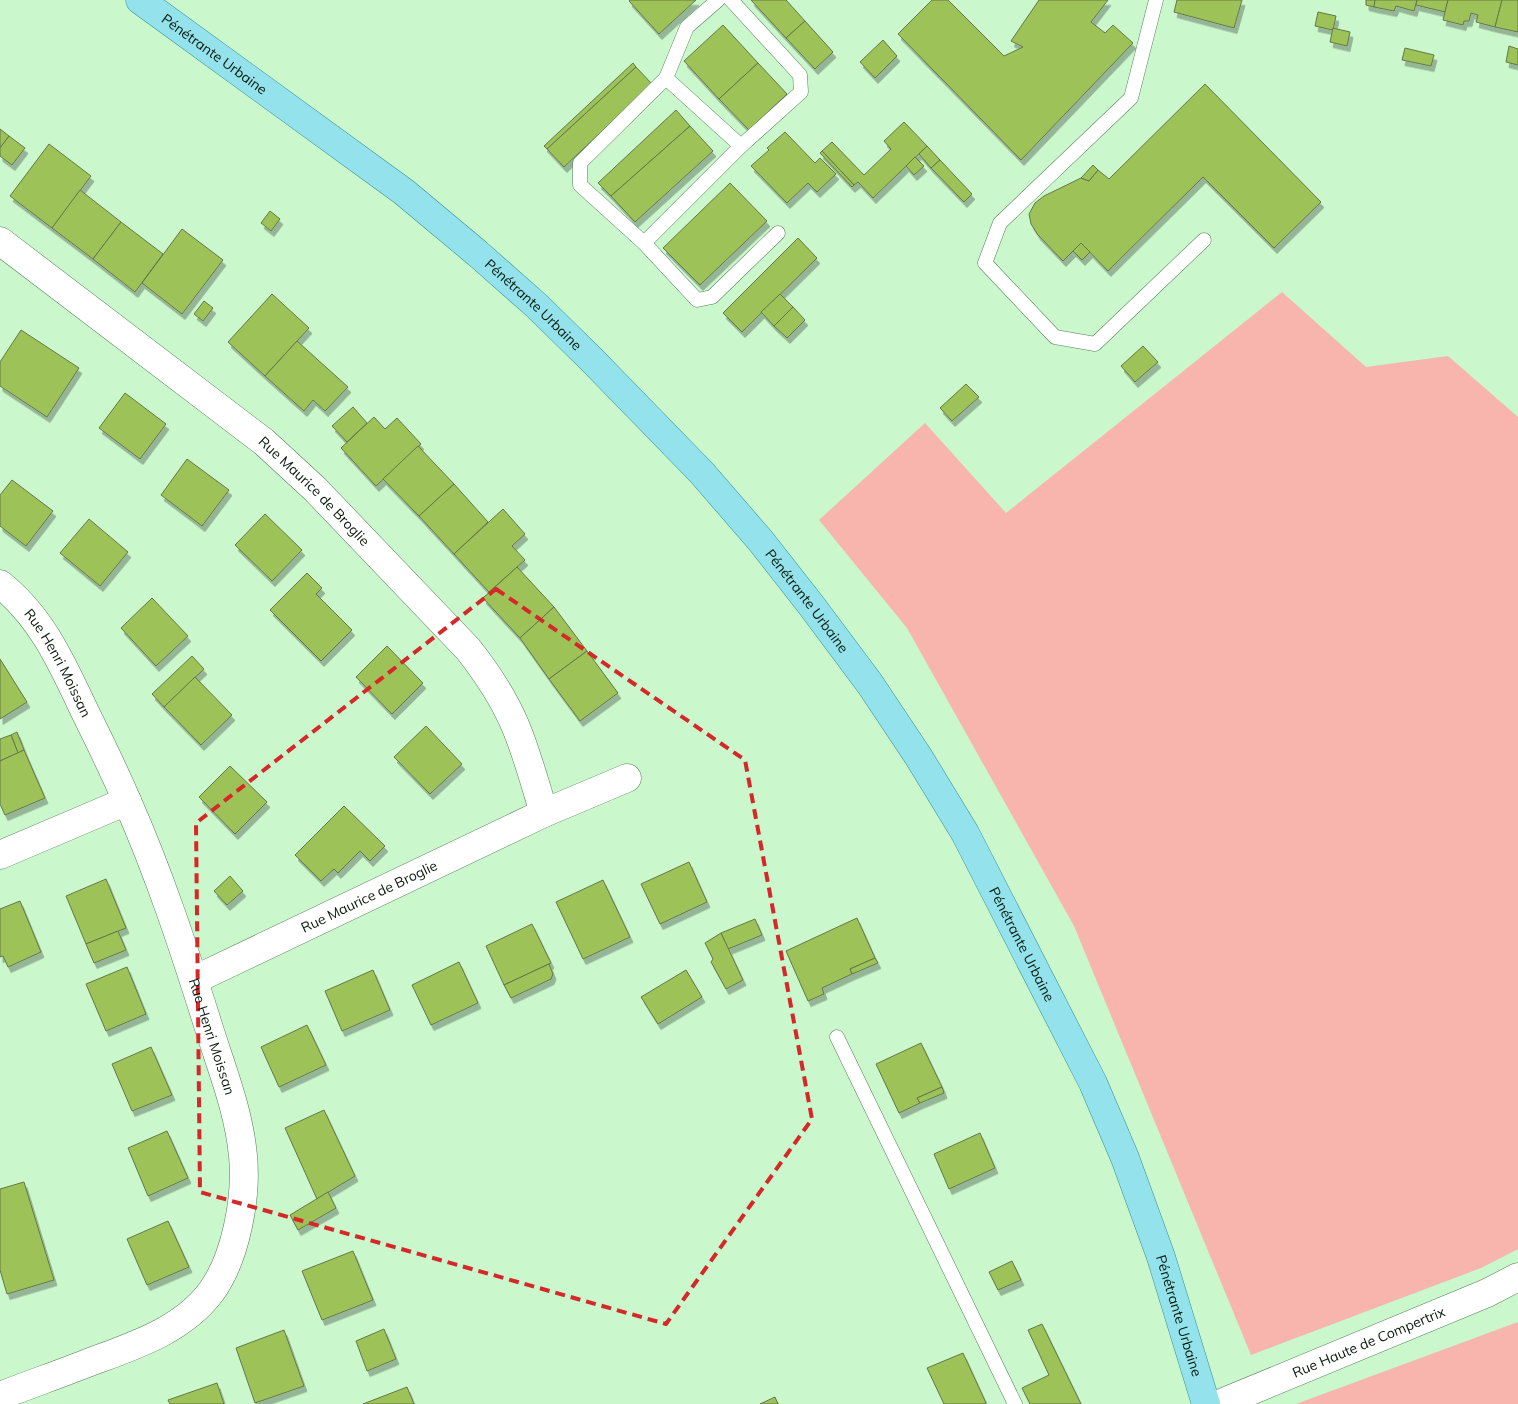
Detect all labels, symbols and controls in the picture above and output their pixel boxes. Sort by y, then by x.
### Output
street label: Pénétrante Urbaine [158,10,271,99]
street label: Pénétrante Urbaine [481,255,586,354]
street label: Rue Maurice de Broglie [255,432,374,550]
street label: Pénétrante Urbaine [761,545,853,656]
street label: Rue Henri Moissan [20,605,95,720]
street label: Rue Maurice de Broglie [298,856,440,937]
street label: Pénétrante Urbaine [985,884,1059,1005]
street label: Rue Henri Moissan [185,976,239,1097]
street label: Pénétrante Urbaine [1152,1253,1206,1379]
street label: Rue Haute de Compertrix [1290,1302,1448,1382]

